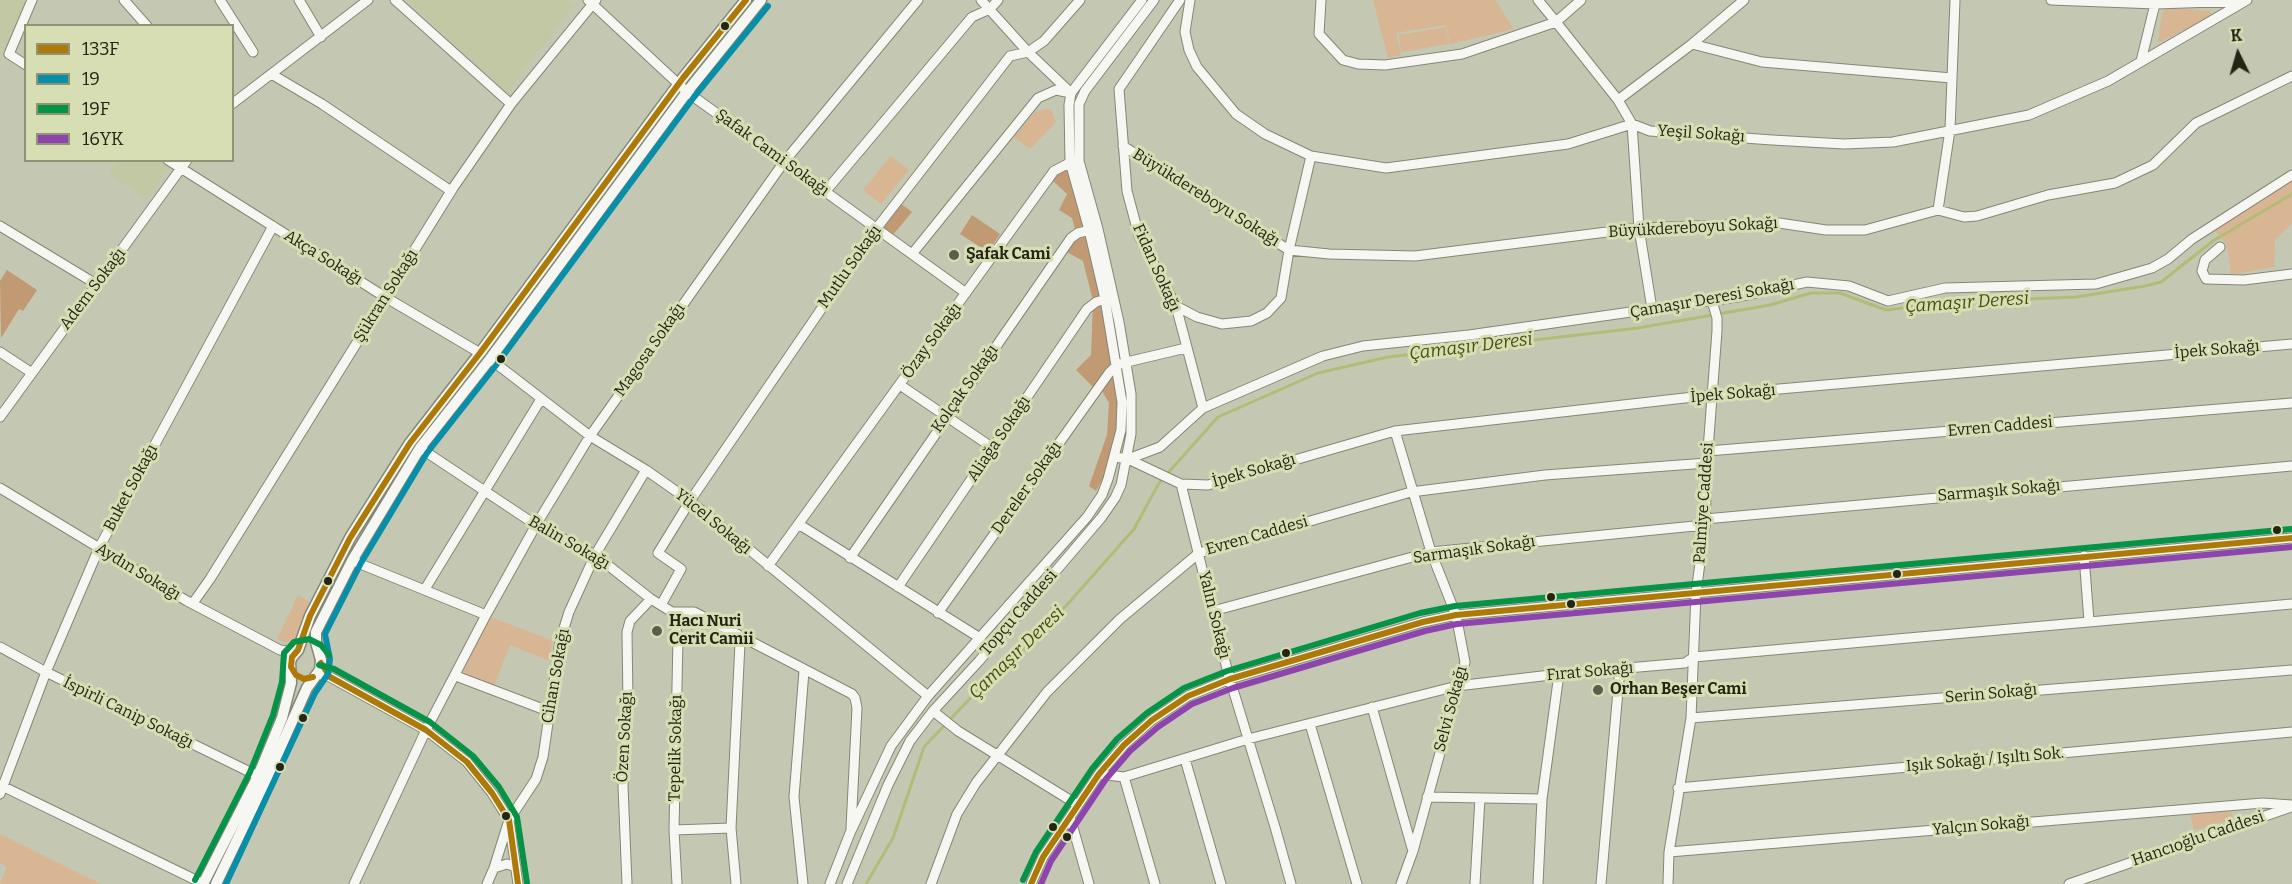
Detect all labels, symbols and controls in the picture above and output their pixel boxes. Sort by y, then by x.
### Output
unlabelled marker [719,20,731,32]
legend [24,24,234,162]
north arrow [2208,24,2268,84]
text: K [2230,26,2243,46]
text: 133F [82,38,119,60]
text: 19 [82,68,100,90]
text: 19F [82,98,110,120]
street label: Şafak Cami Sokağı [711,105,833,201]
street label: Yeşil Sokağı [1657,121,1745,147]
text: 16YK [82,128,124,150]
street label: Büyükdereboyu Sokağı [1129,145,1283,251]
street label: Büyükdereboyu Sokağı [1608,214,1778,242]
street label: Fidan Sokağı [1128,221,1184,315]
street label: Mutlu Sokağı [814,222,886,312]
street label: Akça Sokağı [280,226,366,290]
street label: Adem Sokağı [56,244,130,334]
place label: Şafak Cami [966,245,1051,265]
street label: Şükran Sokağı [350,246,422,346]
marker: Şafak Cami [947,248,961,262]
street label: Çamaşır Deresi Sokağı [1628,275,1796,323]
water label: Çamaşır Deresi [1904,288,2030,318]
street label: Özay Sokağı [898,299,966,383]
street label: Magosa Sokağı [611,300,689,400]
water label: Çamaşır Deresi [1408,329,1534,365]
street label: İpek Sokağı [2174,337,2260,363]
street label: Kolçak Sokağı [928,341,1002,437]
unlabelled marker [495,353,507,365]
street label: İpek Sokağı [1690,381,1776,407]
street label: Aliağa Sokağı [963,393,1035,485]
street label: Evren Caddesi [1947,413,2053,441]
street label: Dereler Sokağı [988,438,1066,538]
street label: Buket Sokağı [100,441,162,535]
street label: Palmiye Caddesi [1690,442,1718,564]
street label: İpek Sokağı [1210,450,1298,492]
street label: Sarmaşık Sokağı [1937,476,2061,506]
street label: Yücel Sokağı [671,485,755,559]
street label: Balin Sokağı [525,512,613,574]
street label: Evren Caddesi [1204,512,1310,560]
unlabelled marker [2271,524,2283,536]
street label: Sarmaşık Sokağı [1412,532,1536,568]
street label: Aydın Sokağı [92,539,184,605]
street label: Topçu Caddesi [977,566,1061,660]
unlabelled marker [1891,568,1903,580]
street label: Yalın Sokağı [1194,569,1234,661]
unlabelled marker [322,575,334,587]
unlabelled marker [1545,591,1557,603]
unlabelled marker [1565,598,1577,610]
water label: Çamaşır Deresi [965,602,1069,704]
place label: Hacı Nuri Cerit Camii [669,612,753,650]
marker: Hacı Nuri Cerit Camii [650,624,664,638]
street label: Cihan Sokağı [538,627,574,725]
unlabelled marker [1280,647,1292,659]
street label: Fırat Sokağı [1546,659,1634,685]
street label: Selvi Sokağı [1430,664,1472,754]
street label: İspirli Canip Sokağı [60,673,196,753]
place label: Orhan Beşer Cami [1610,680,1746,700]
street label: Serin Sokağı [1944,680,2038,708]
marker: Orhan Beşer Cami [1591,683,1605,697]
street label: Özen Sokağı [613,691,637,783]
street label: Tepelik Sokağı [665,694,687,802]
unlabelled marker [297,712,309,724]
street label: Işık Sokağı / Işıltı Sok. [1905,744,2065,776]
unlabelled marker [274,761,286,773]
street label: Hancıoğlu Caddesi [2129,807,2267,871]
unlabelled marker [500,810,512,822]
street label: Yalçın Sokağı [1931,812,2031,840]
unlabelled marker [1047,821,1059,833]
unlabelled marker [1061,831,1073,843]

